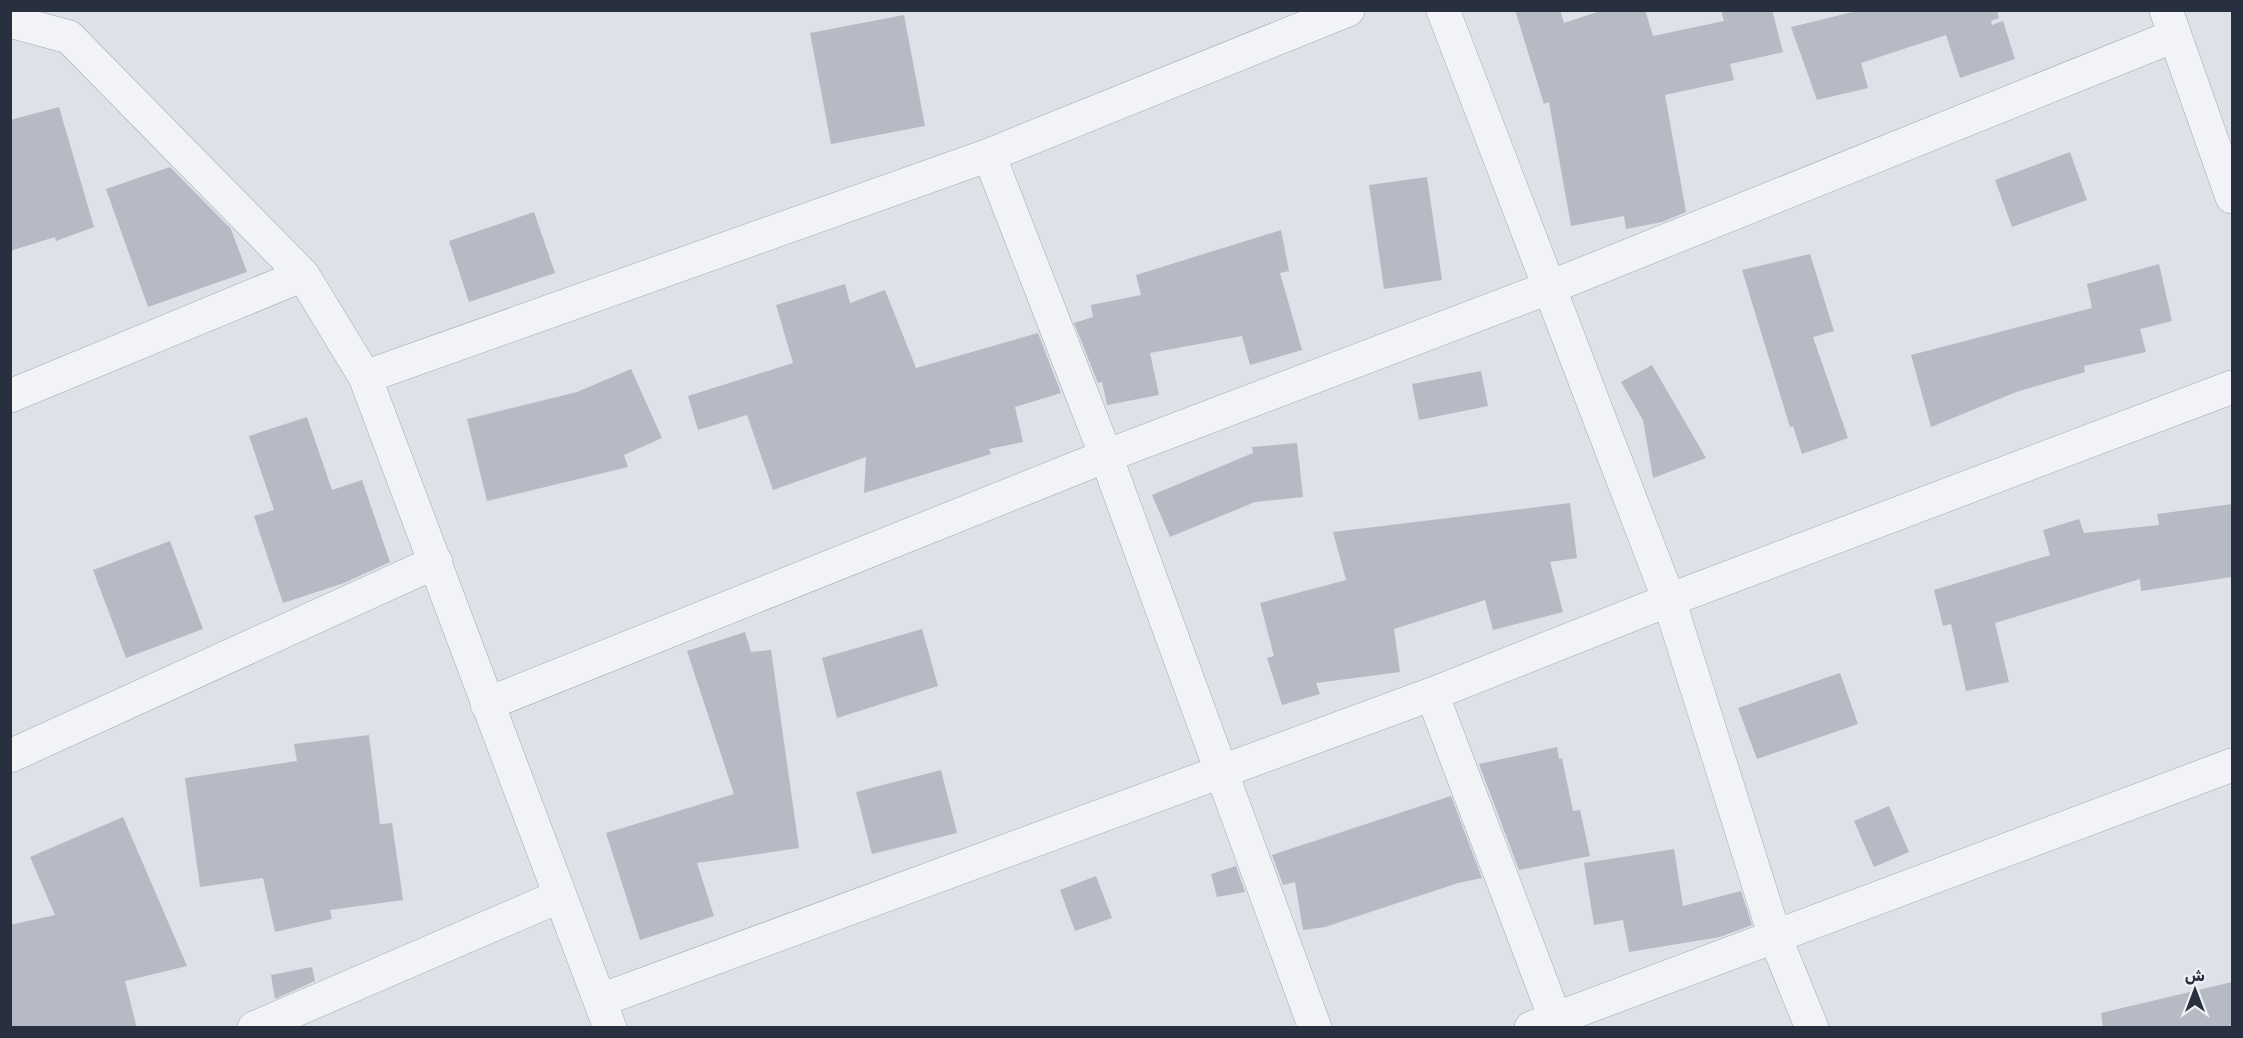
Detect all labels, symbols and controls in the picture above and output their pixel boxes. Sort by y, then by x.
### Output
north arrow [2165,960,2225,1020]
text: ش [2185,966,2205,985]

